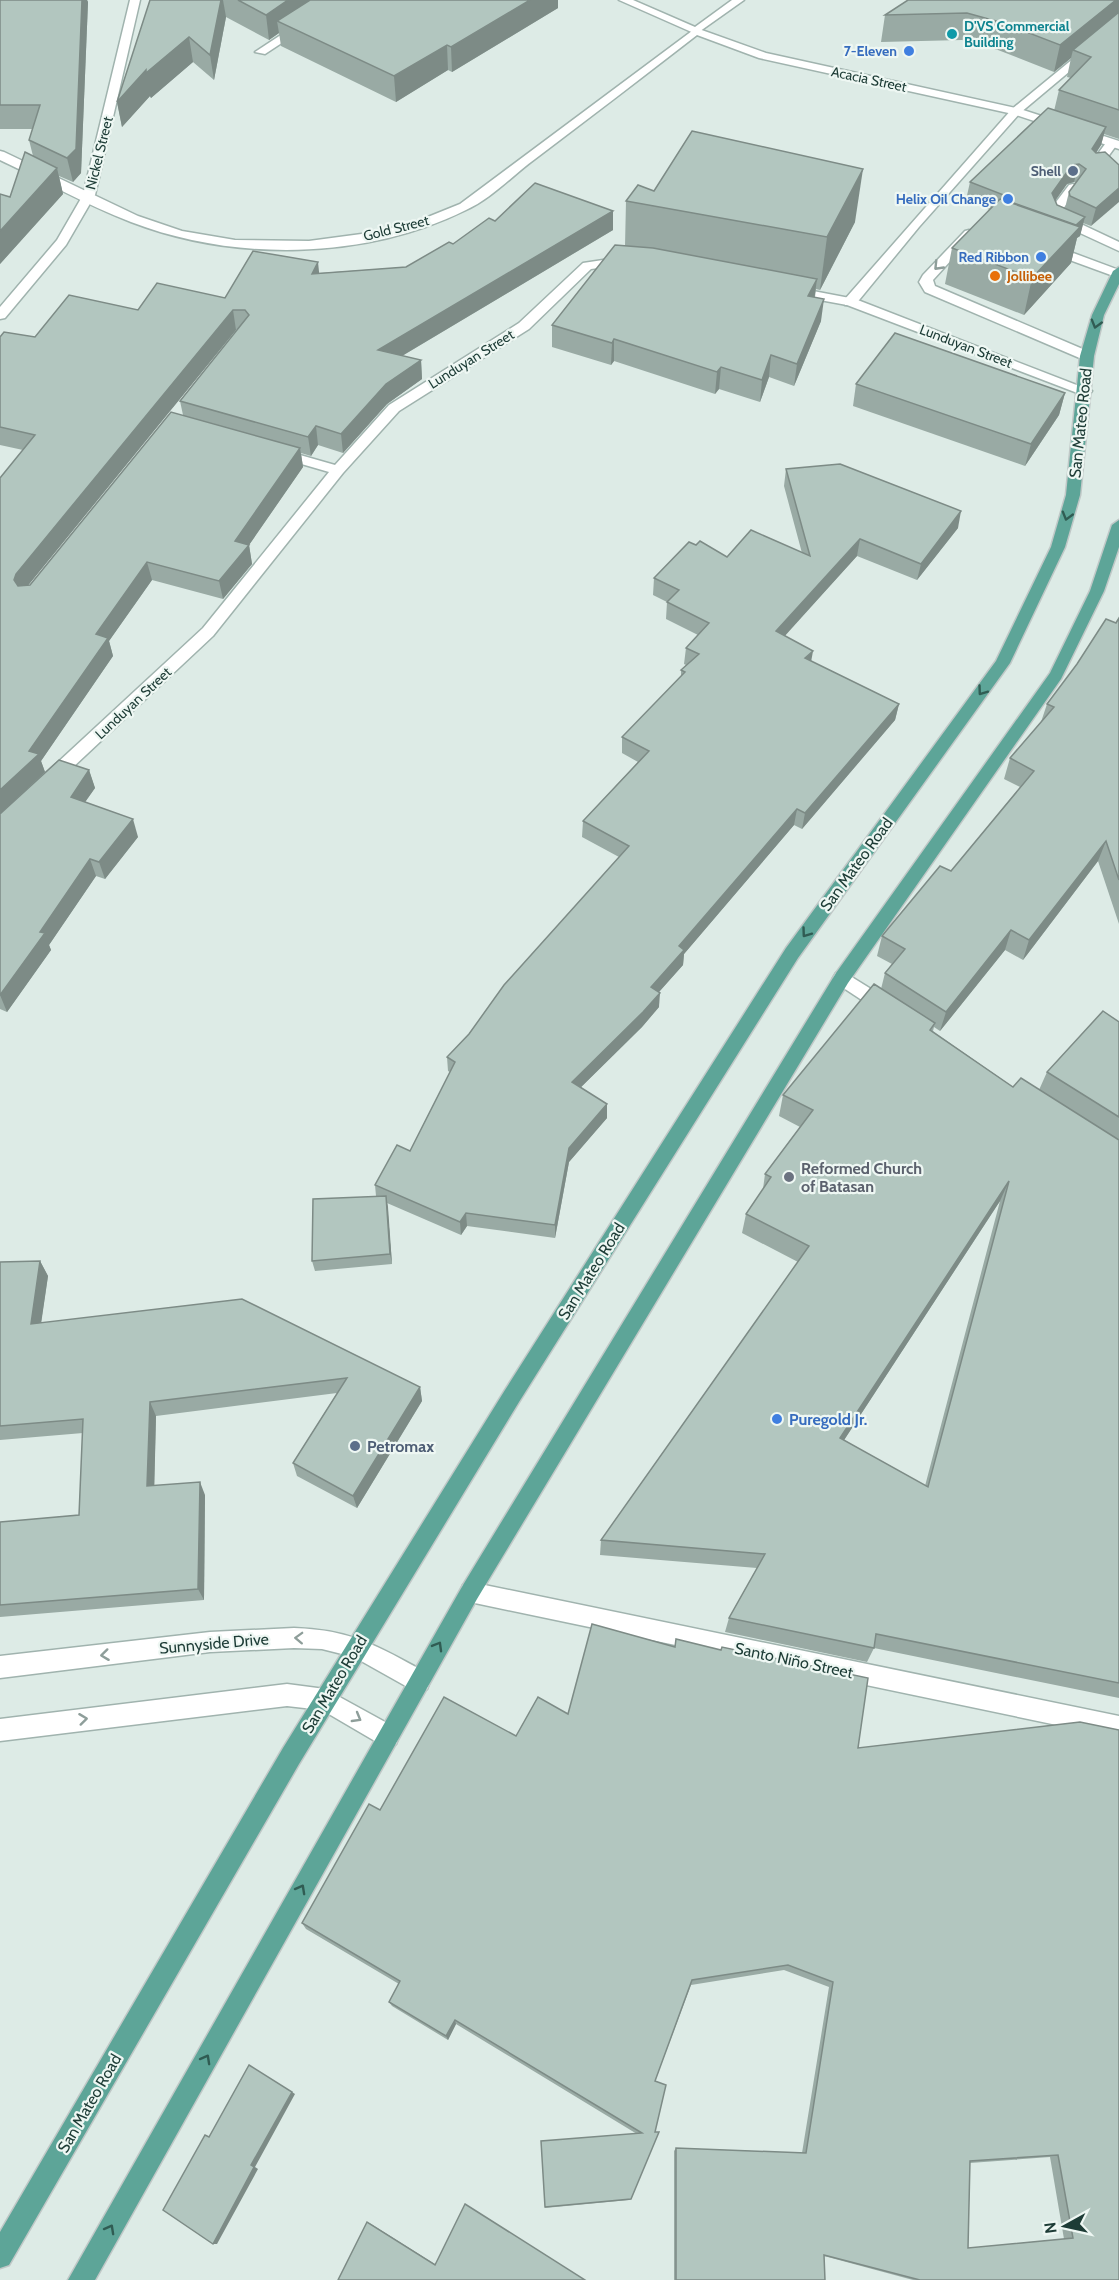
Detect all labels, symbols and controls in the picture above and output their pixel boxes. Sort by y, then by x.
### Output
place label: D'VS Commercial Building [964,17,1070,51]
marker: D'VS Commercial Building [945,27,959,41]
place label: 7-Eleven [844,42,897,60]
marker: 7-Eleven [902,44,916,58]
street label: Acacia Street [830,62,909,96]
street label: Nickel Street [81,114,117,191]
place label: Shell [1031,162,1061,180]
marker: Shell [1066,164,1080,178]
place label: Helix Oil Change [896,190,996,208]
marker: Helix Oil Change [1001,192,1015,206]
street label: Gold Street [361,211,431,245]
place label: Red Ribbon [958,248,1029,266]
marker: Red Ribbon [1034,250,1048,264]
one-way arrow [934,259,945,270]
place label: Jollibee [1006,267,1052,285]
marker: Jollibee [988,269,1002,283]
one-way arrow [1091,318,1103,329]
street label: Lunduyan Street [917,320,1015,372]
street label: Lunduyan Street [425,325,517,393]
street label: San Mateo Road [1065,367,1096,479]
one-way arrow [1062,510,1074,521]
street label: Lunduyan Street [91,663,175,743]
one-way arrow [978,684,989,695]
street label: San Mateo Road [816,814,897,915]
one-way arrow [802,927,813,938]
place label: Reformed Church of Batasan [801,1159,922,1196]
marker: Reformed Church of Batasan [782,1170,796,1184]
street label: San Mateo Road [554,1219,629,1323]
place label: Puregold Jr. [789,1410,867,1429]
marker: Puregold Jr. [770,1412,784,1426]
place label: Petromax [367,1437,434,1456]
marker: Petromax [348,1439,362,1453]
street label: Sunnyside Drive [158,1629,270,1658]
one-way arrow [295,1632,304,1644]
street label: San Mateo Road [298,1632,371,1737]
street label: Santo Niño Street [733,1639,855,1682]
one-way arrow [431,1642,443,1653]
one-way arrow [100,1648,110,1661]
one-way arrow [350,1711,361,1722]
one-way arrow [78,1714,87,1726]
one-way arrow [294,1885,306,1896]
street label: San Mateo Road [54,2051,125,2156]
one-way arrow [198,2055,210,2065]
north arrow [1035,2196,1095,2256]
text: N [1040,2221,1061,2235]
one-way arrow [103,2225,114,2235]

